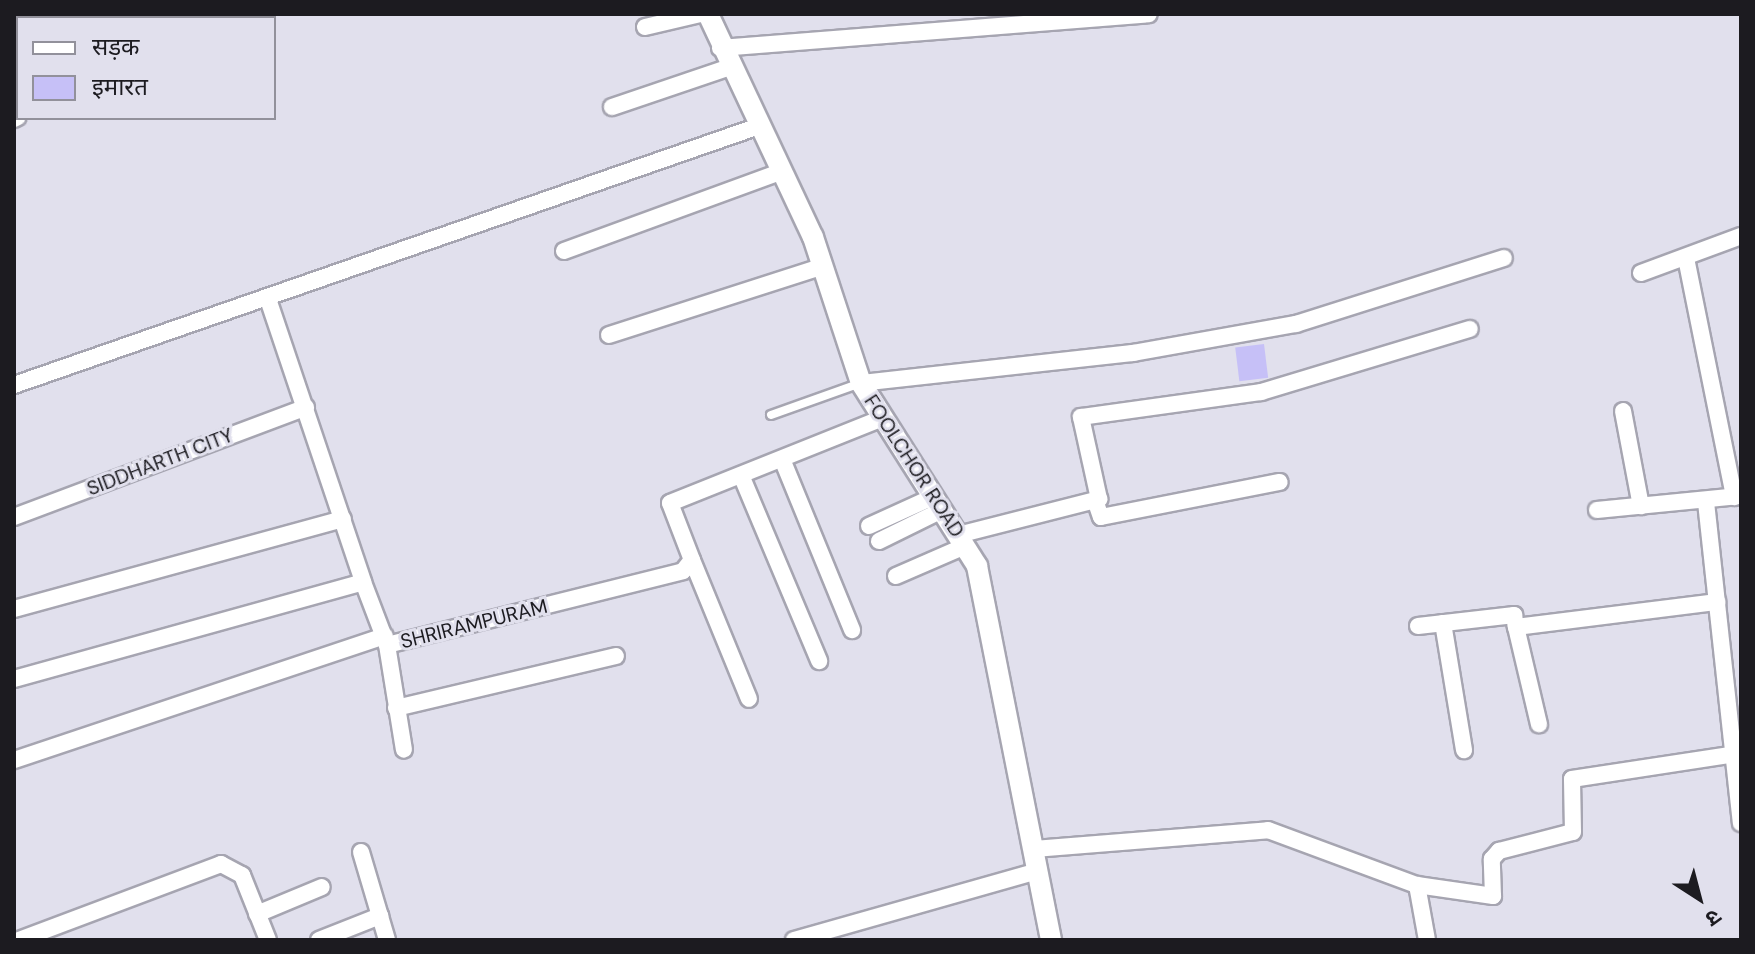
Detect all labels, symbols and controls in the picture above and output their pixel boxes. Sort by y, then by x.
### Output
legend [16,16,276,120]
text: सड़क [92,31,140,62]
text: इमारत [92,71,148,102]
street label: FOOLCHOR ROAD [859,390,969,542]
street label: SIDDHARTH CITY [84,423,236,501]
street label: SHRIRAMPURAM [398,594,550,654]
north arrow [1659,858,1739,938]
text: उ [1700,902,1727,933]

